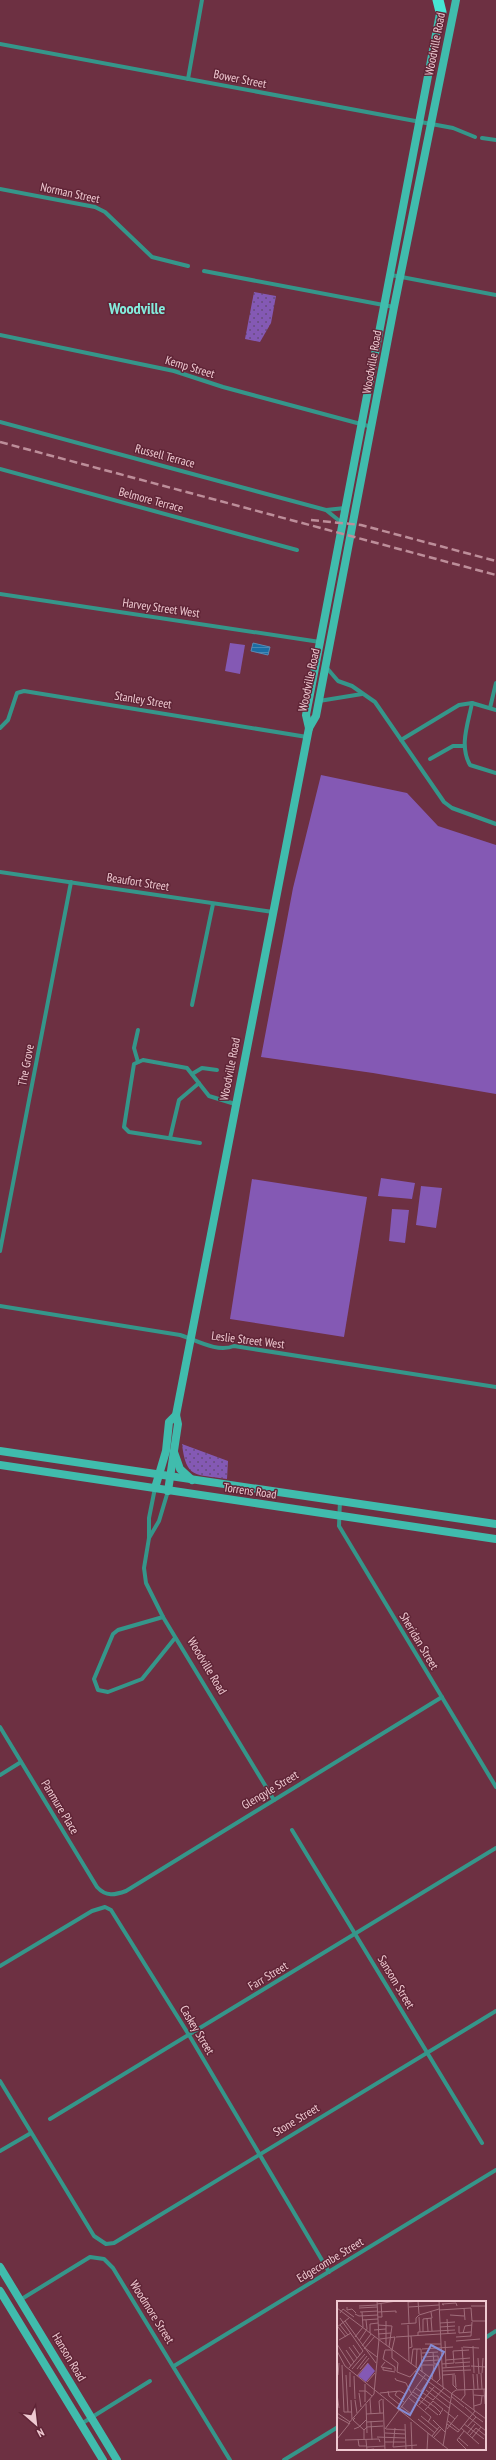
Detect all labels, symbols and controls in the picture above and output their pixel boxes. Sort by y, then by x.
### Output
street label: Woodville Road [421,11,448,77]
street label: Bower Street [212,66,268,91]
street label: Norman Street [39,179,102,206]
district label: Woodville [108,298,166,318]
street label: Woodville Road [359,329,384,395]
street label: Kemp Street [164,352,217,381]
street label: Russell Terrace [134,440,197,471]
street label: Belmore Terrace [117,484,185,515]
street label: Harvey Street West [122,595,201,620]
street label: Woodville Road [295,647,323,713]
street label: Stanley Street [113,688,173,712]
street label: Beaufort Street [106,869,171,894]
street label: Woodville Road [216,1036,243,1102]
street label: The Grove [14,1043,37,1087]
street label: Leslie Street West [211,1328,286,1352]
street label: Torrens Road [223,1479,277,1502]
street label: Sheridan Street [397,1609,443,1673]
street label: Woodville Road [185,1634,230,1697]
street label: Glengyle Street [239,1766,302,1812]
street label: Panmure Place [38,1777,83,1837]
street label: Sansom Street [375,1952,419,2012]
street label: Farr Street [245,1958,291,1993]
street label: Caskey Street [177,2002,218,2058]
street label: Stone Street [270,2100,322,2139]
street label: Edgecombe Street [294,2233,366,2285]
street label: Woodmore Street [127,2277,178,2347]
inset map [337,2301,486,2450]
street label: Hanson Road [49,2330,90,2384]
north arrow [16,2404,56,2444]
text: N [35,2425,47,2440]

